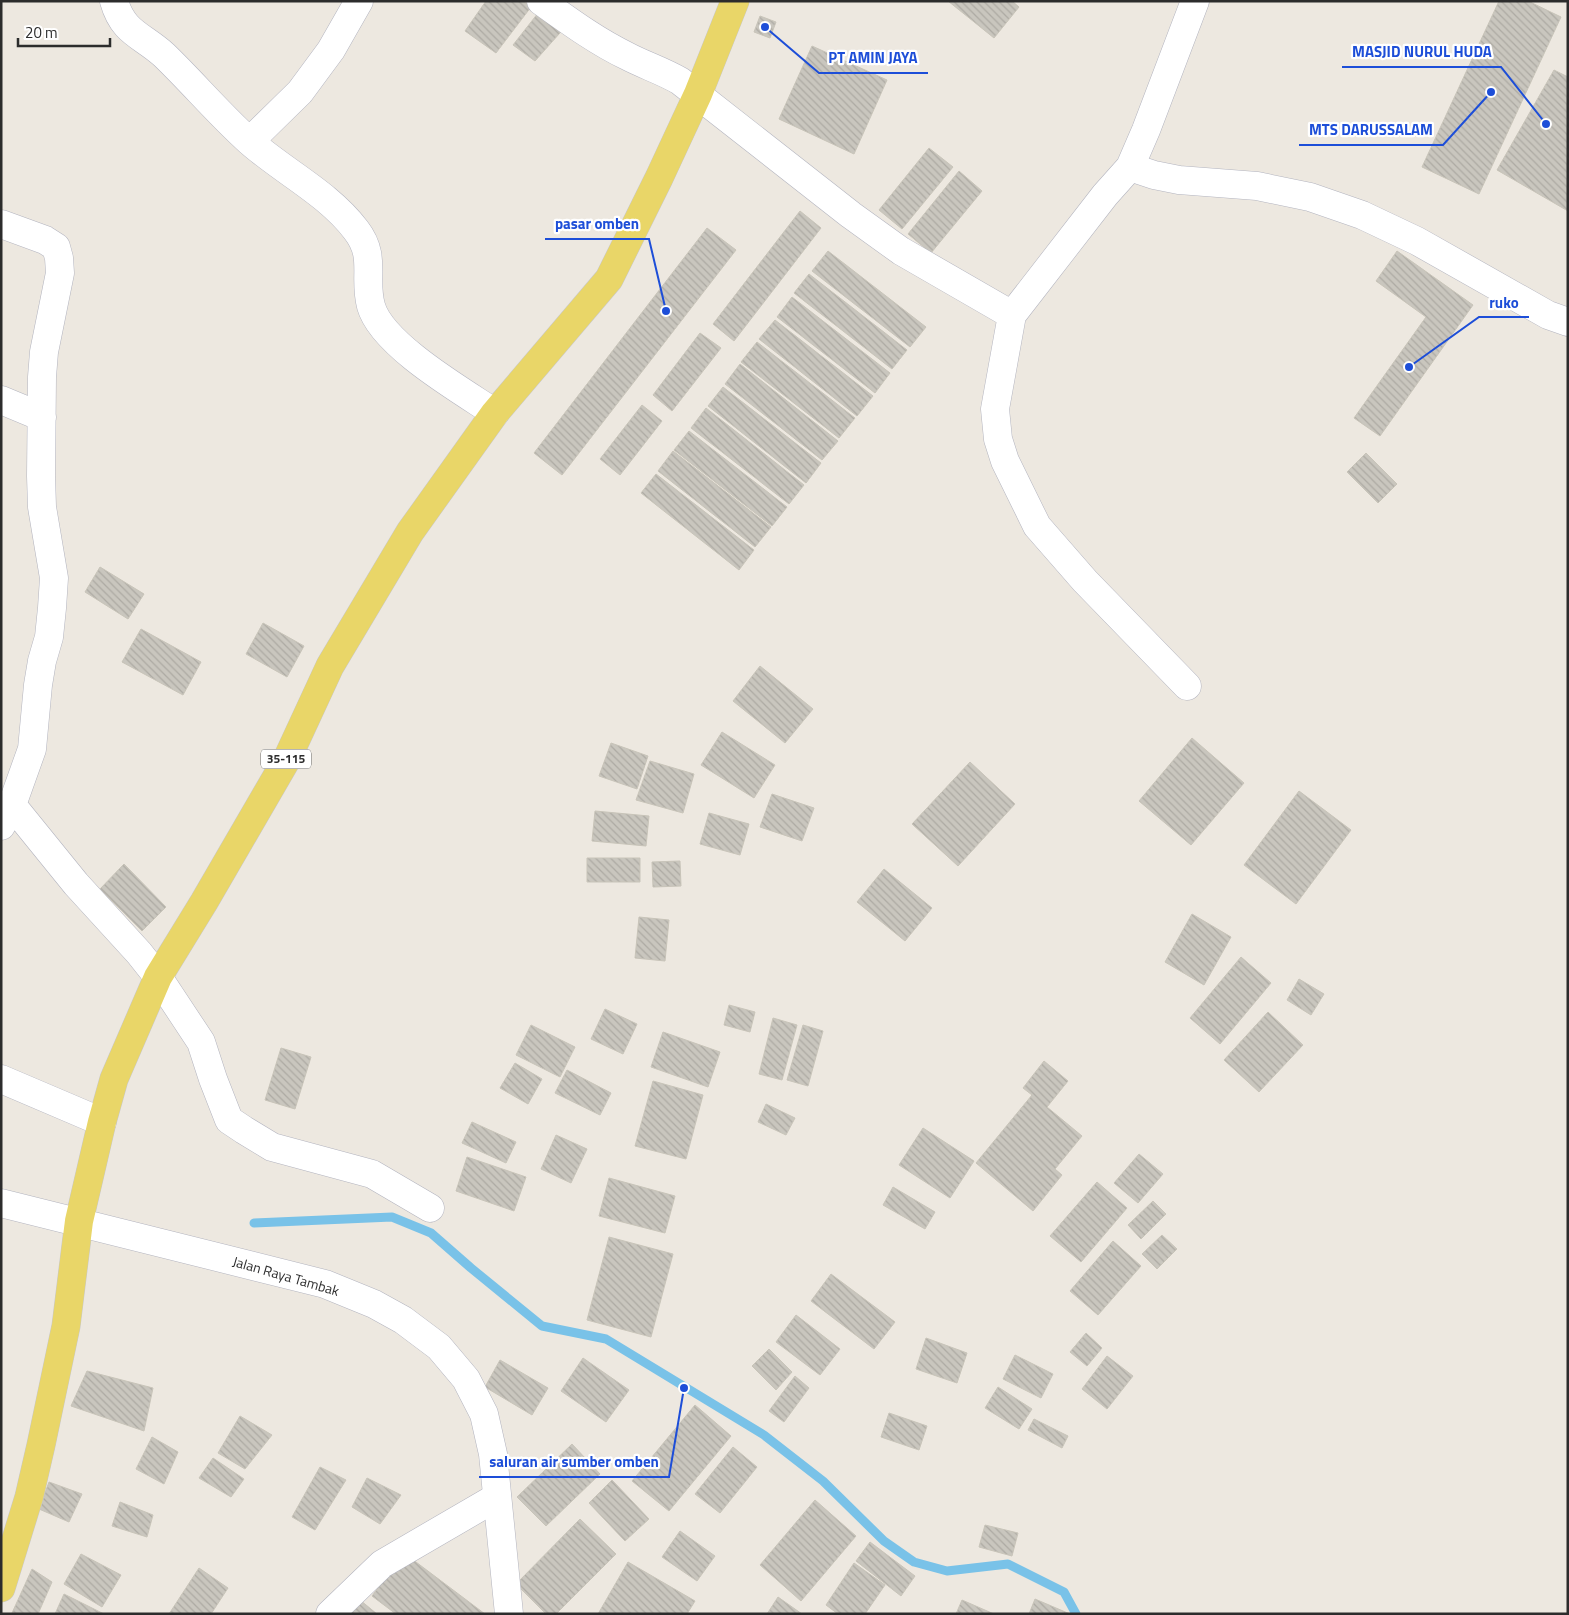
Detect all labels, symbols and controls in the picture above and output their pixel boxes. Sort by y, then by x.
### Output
scale bar [18,15,110,47]
text: 20 m [25,21,58,44]
callout: MASJID NURUL HUDA [1342,37,1501,67]
text: MASJID NURUL HUDA [1352,40,1492,63]
callout: PT AMIN JAYA [819,43,928,73]
text: PT AMIN JAYA [828,46,918,69]
callout: MTS DARUSSALAM [1299,115,1443,145]
text: MTS DARUSSALAM [1309,118,1433,141]
callout: pasar omben [545,209,649,239]
text: pasar omben [555,212,639,235]
callout: ruko [1479,287,1529,317]
text: ruko [1489,291,1519,314]
road number: 35-115 [261,750,311,769]
street label: Jalan Raya Tambak [230,1250,342,1301]
callout: saluran air sumber omben [479,1447,669,1477]
text: saluran air sumber omben [489,1450,659,1473]

